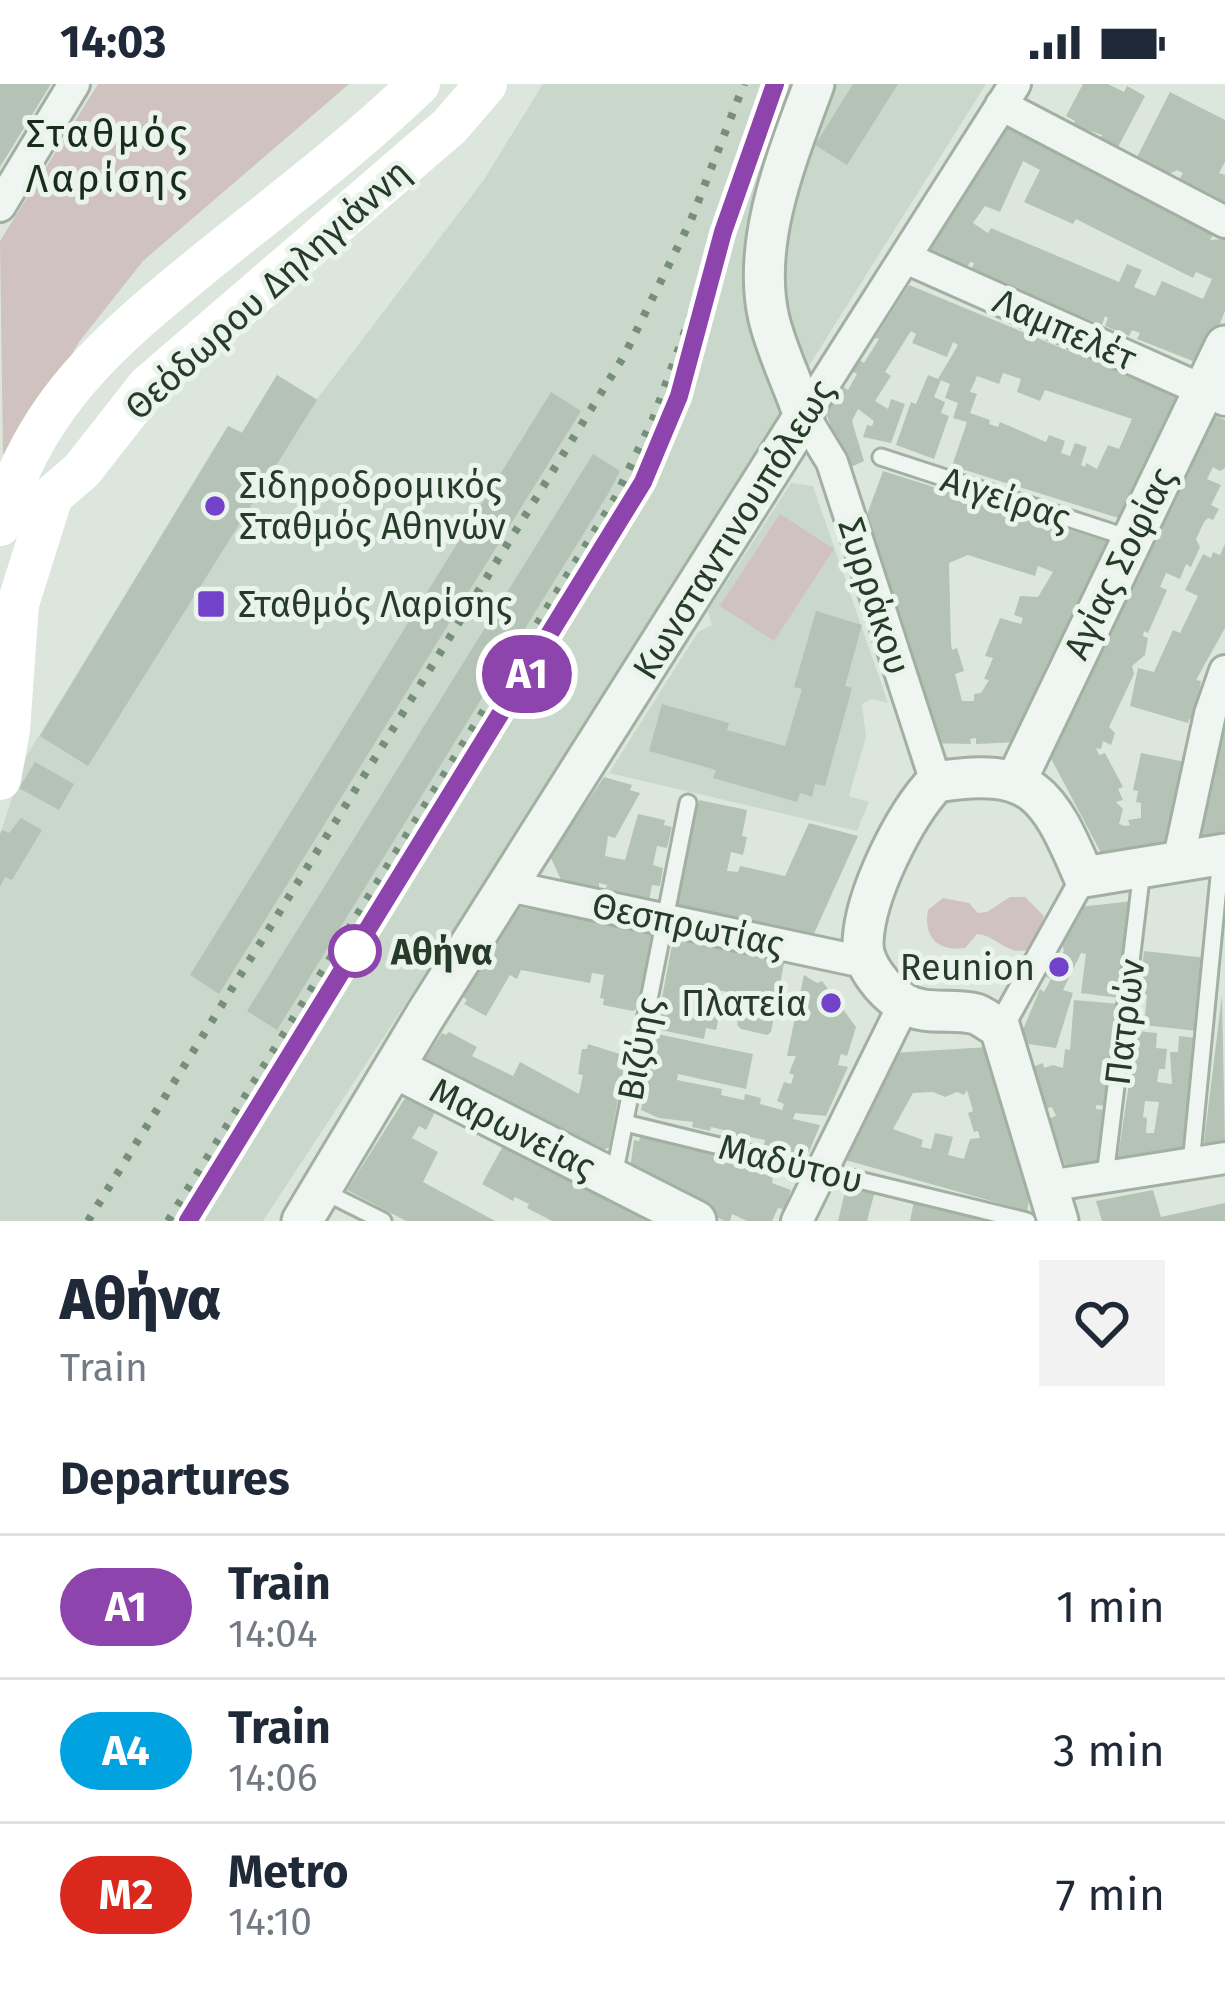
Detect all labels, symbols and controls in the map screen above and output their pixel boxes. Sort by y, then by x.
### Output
text: 14:03 [60,15,166,69]
district label: Σταθμός Λαρίσης [26,111,190,202]
street label: Θεόδωρου Δηληγιάννη [116,150,419,429]
street label: Λαμπελέτ [986,279,1143,381]
street label: Κωνσταντινουπόλεως [624,371,844,688]
street label: Αιγείρας [935,457,1076,541]
street label: Αγίας Σοφίας [1055,460,1185,667]
place label: Σιδηροδρομικός Σταθμός Αθηνών [239,464,506,549]
marker: Σιδηροδρομικός Σταθμός Αθηνών [202,493,228,519]
street label: Συρράκου [828,513,920,680]
place label: Σταθμός Λαρίσης [238,583,513,627]
marker: Σταθμός Λαρίσης [195,588,227,620]
line badge: A1 [473,635,581,713]
text: A1 [506,649,548,699]
street label: Θεσπρωτίας [588,883,788,967]
marker: Αθήνα [330,926,380,976]
place label: Αθήνα [390,930,493,974]
place label: Reunion [900,946,1035,990]
marker: Reunion [1046,954,1072,980]
street label: Πατρών [1095,957,1155,1088]
place label: Πλατεία [681,982,807,1026]
marker: Πλατεία [818,990,844,1016]
street label: Βιζύης [608,994,672,1104]
street label: Μαρωνείας [422,1068,603,1189]
street label: Μαδύτου [714,1125,867,1203]
button: heart [1039,1260,1165,1386]
text: Αθήνα [60,1266,221,1334]
text: Train [60,1345,148,1391]
text: Departures [60,1452,290,1506]
text: Train [228,1557,331,1611]
text: 1 min [1056,1580,1165,1634]
text: A1 [105,1582,147,1632]
text: 14:04 [228,1611,318,1657]
text: Train [228,1701,331,1755]
text: 3 min [1053,1724,1165,1778]
text: A4 [102,1726,150,1776]
text: 14:06 [228,1755,318,1801]
text: Metro [228,1845,349,1899]
text: 7 min [1055,1868,1165,1922]
text: Μ2 [99,1870,153,1920]
text: 14:10 [228,1899,312,1945]

